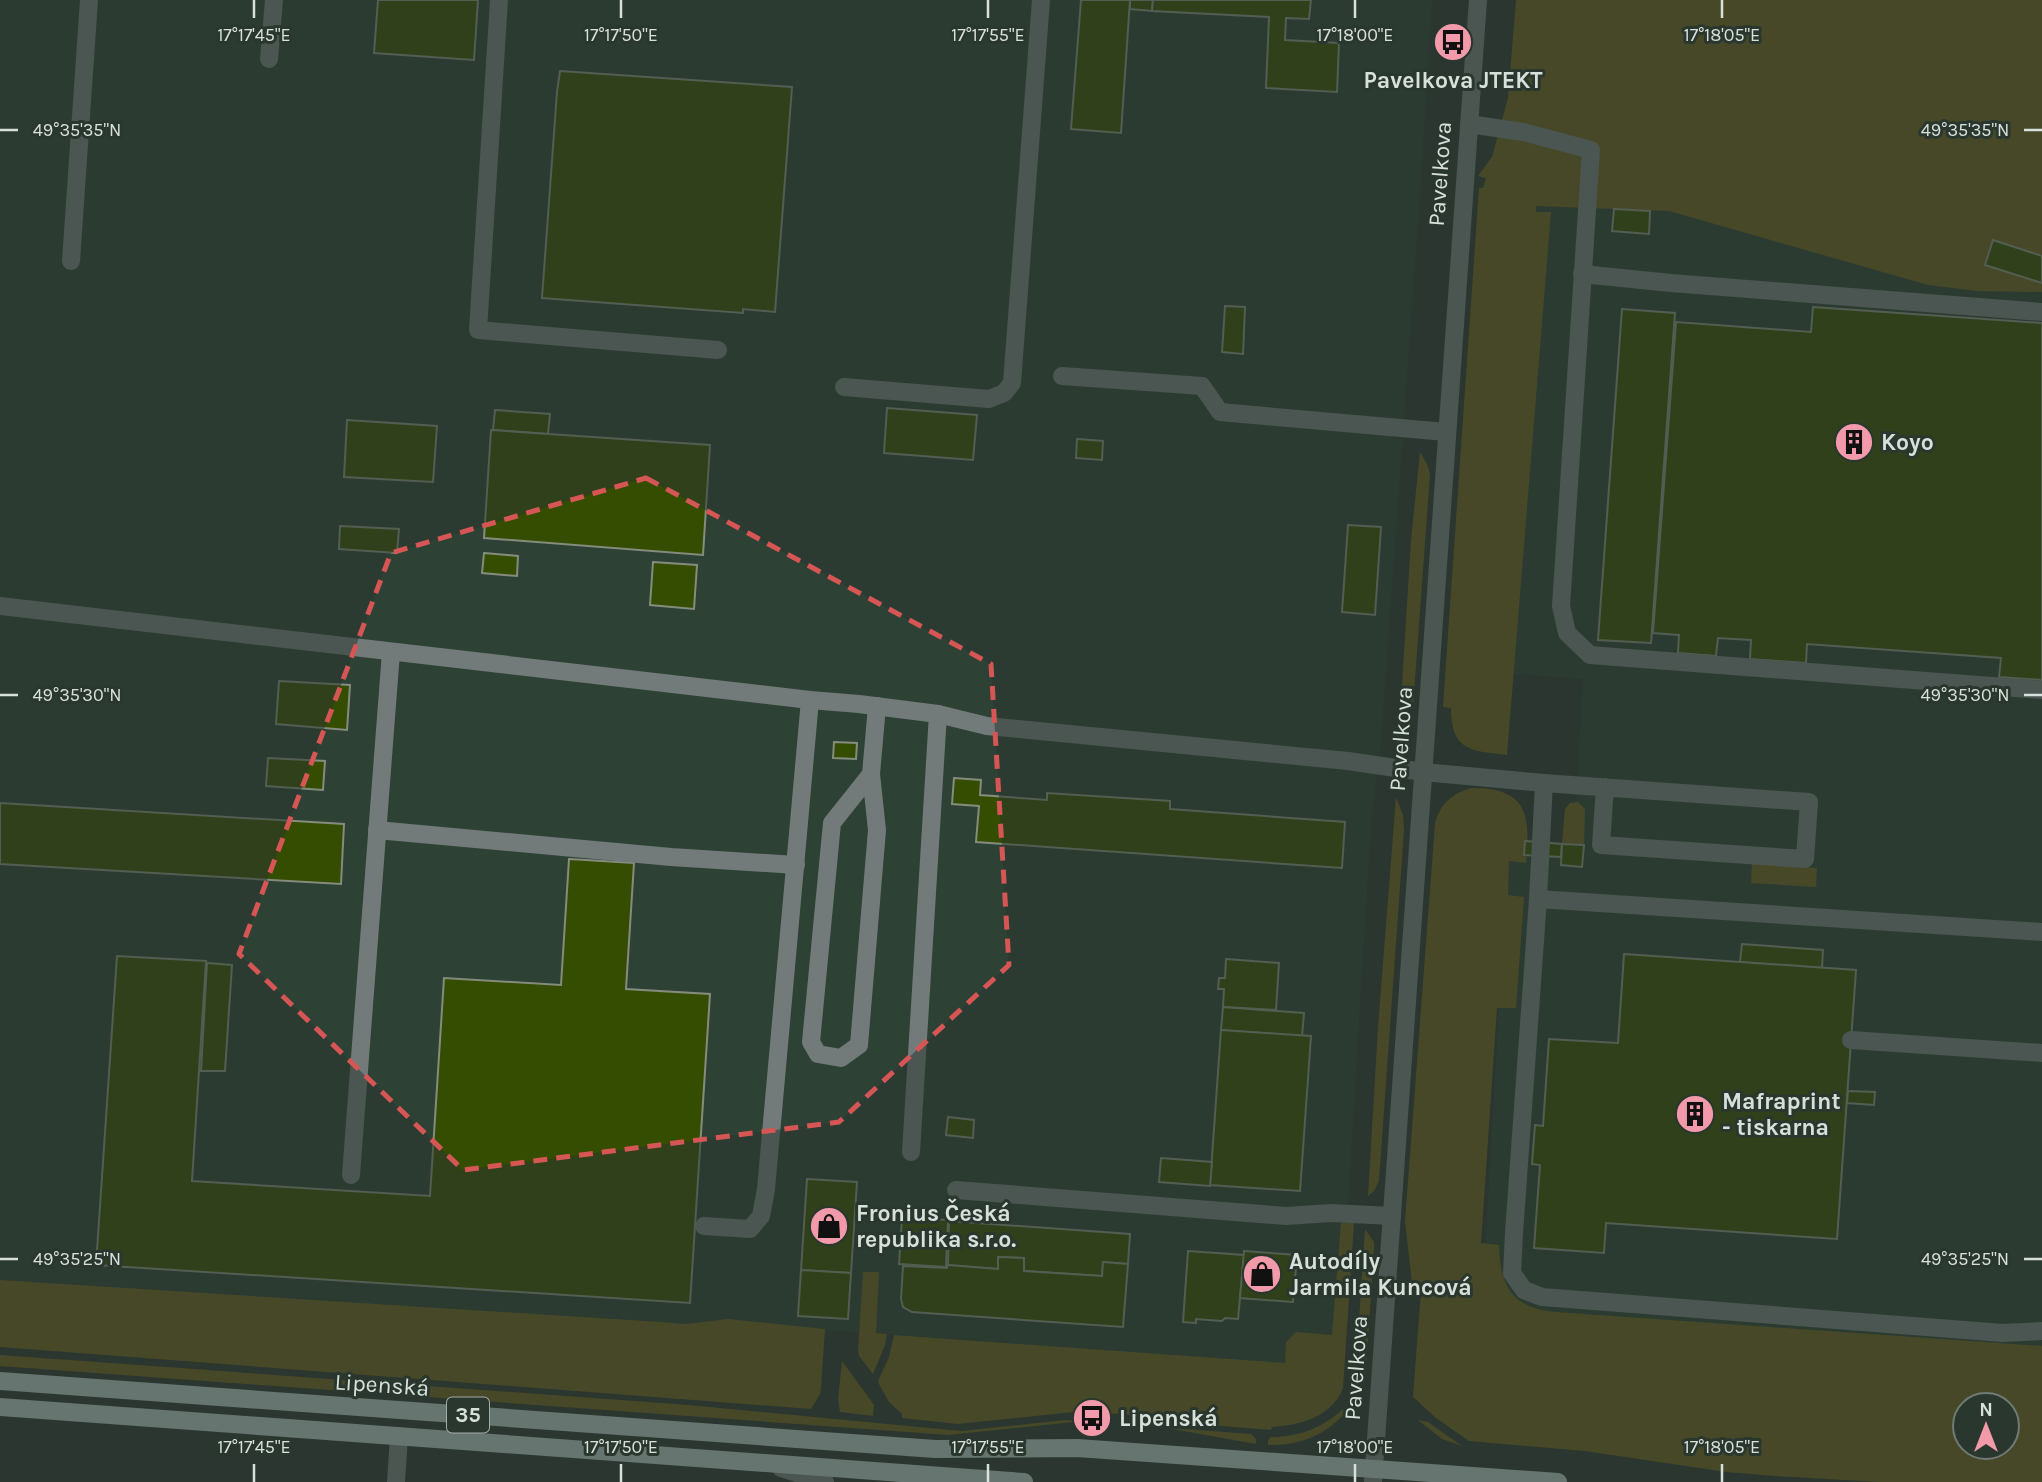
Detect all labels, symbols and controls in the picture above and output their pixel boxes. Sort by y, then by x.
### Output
bus stop icon: Pavelkova JTEKT [1432,21,1474,63]
text: 17°17'45"E [217,24,291,46]
text: 17°17'50"E [584,24,658,46]
text: 17°17'55"E [951,24,1025,46]
text: 17°18'00"E [1317,24,1393,46]
text: 17°18'05"E [1684,24,1760,46]
place label: Pavelkova JTEKT [1364,67,1543,94]
text: 49°35'35"N [33,119,121,141]
text: 49°35'35"N [1921,119,2009,141]
street label: Pavelkova [1423,121,1457,227]
building icon: Koyo [1833,421,1875,463]
place label: Koyo [1881,429,1934,456]
text: 49°35'30"N [33,684,121,706]
text: 49°35'30"N [1921,684,2009,706]
street label: Pavelkova [1384,686,1418,792]
place label: Mafraprint - tiskarna [1722,1088,1841,1141]
building icon: Mafraprint - tiskarna [1674,1093,1716,1135]
place label: Fronius Česká republika s.r.o. [856,1198,1016,1253]
shop icon: Fronius Česká republika s.r.o. [808,1205,850,1247]
text: 49°35'25"N [33,1248,121,1270]
place label: Autodíly Jarmila Kuncová [1289,1248,1472,1301]
text: 49°35'25"N [1921,1248,2009,1270]
shop icon: Autodíly Jarmila Kuncová [1241,1253,1283,1295]
street label: Pavelkova [1339,1315,1373,1421]
street label: Lipenská [334,1368,430,1402]
north arrow [1951,1391,2021,1461]
bus stop icon: Lipenská [1071,1397,1113,1439]
road number: 35 [447,1398,489,1432]
text: N [1979,1399,1993,1421]
place label: Lipenská [1119,1405,1218,1432]
text: 17°17'45"E [217,1436,291,1458]
text: 17°17'50"E [584,1436,658,1458]
text: 17°17'55"E [951,1436,1025,1458]
text: 17°18'00"E [1317,1436,1393,1458]
text: 17°18'05"E [1684,1436,1760,1458]

